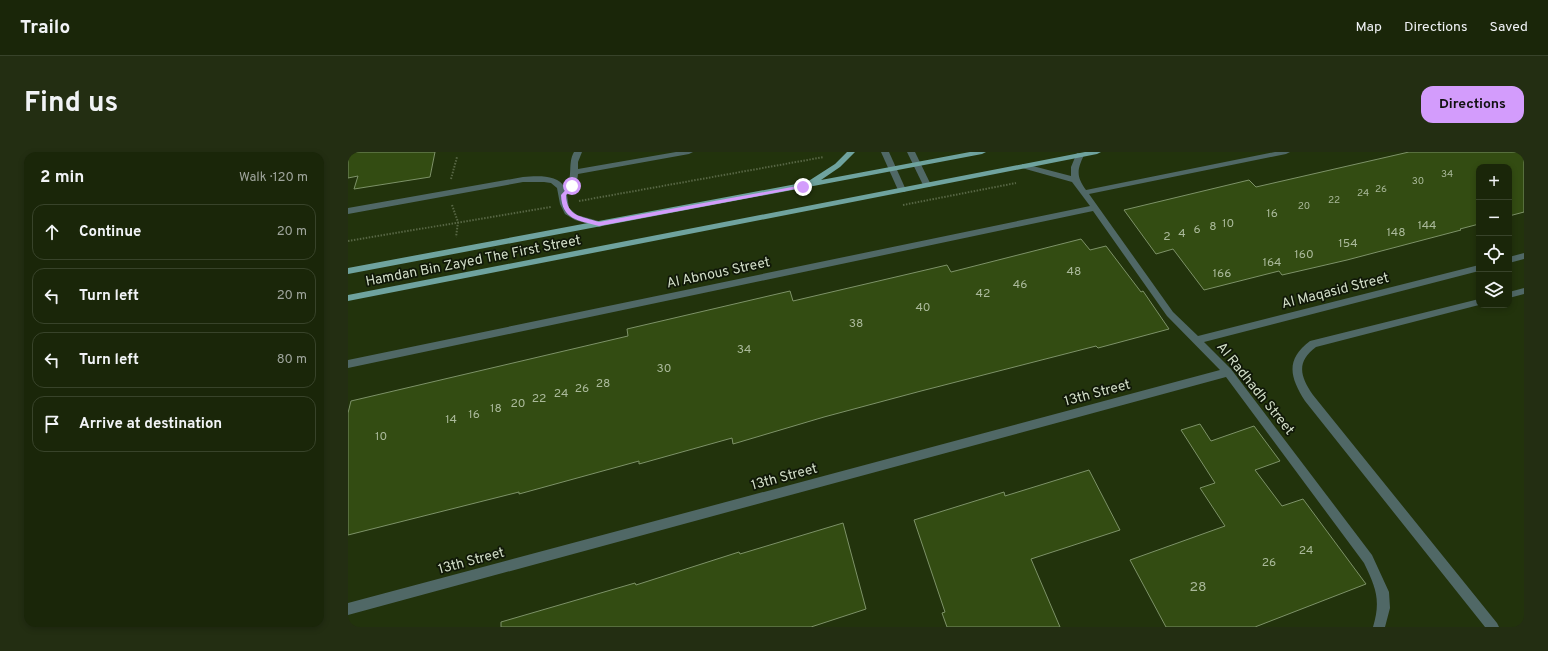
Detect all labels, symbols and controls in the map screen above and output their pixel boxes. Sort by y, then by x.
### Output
text: Trailo [20,16,70,40]
text: Map [1356,19,1382,36]
text: Directions [1404,19,1468,36]
text: Saved [1490,19,1528,36]
text: Find us [24,86,118,122]
button: Directions [1421,86,1524,123]
map controls [1476,164,1512,308]
button: + [1476,164,1512,200]
text: 2 min [40,167,84,189]
house number: 34 [1441,168,1453,181]
text: Walk · 120 m [239,170,308,186]
house number: 30 [1412,175,1424,188]
route start [563,177,581,195]
route end [794,178,812,196]
house number: 26 [1375,183,1387,196]
house number: 24 [1357,187,1369,200]
house number: 22 [1328,194,1340,207]
house number: 20 [1298,200,1310,213]
button: − [1476,200,1512,236]
house number: 16 [1266,206,1278,222]
house number: 10 [1222,216,1234,232]
house number: 144 [1417,218,1437,234]
house number: 8 [1209,219,1217,235]
icon: ahead [41,221,63,243]
house number: 6 [1193,222,1201,238]
text: Continue [79,223,141,242]
text: 20 m [277,224,307,240]
house number: 148 [1386,225,1406,241]
house number: 4 [1178,226,1186,242]
house number: 2 [1163,229,1171,245]
street label: Hamdan Bin Zayed The First Street [364,232,582,291]
house number: 154 [1338,236,1358,252]
button: locate [1476,236,1512,272]
house number: 160 [1294,247,1314,263]
street label: Al Abnous Street [665,254,772,293]
house number: 164 [1262,255,1282,271]
house number: 48 [1067,264,1081,280]
house number: 166 [1213,266,1231,282]
street label: Al Maqasid Street [1280,270,1391,313]
button: layers [1476,272,1512,308]
house number: 46 [1013,277,1027,293]
icon: left [41,285,63,307]
house number: 42 [976,286,990,302]
text: Turn left [79,287,139,306]
text: 20 m [277,288,307,304]
house number: 40 [915,300,931,316]
house number: 38 [849,316,863,332]
street label: Al Radhadh Street [1212,339,1297,439]
house number: 34 [737,342,751,358]
icon: left [41,349,63,371]
text: Turn left [79,351,139,370]
text: 80 m [277,352,307,368]
house number: 30 [657,361,671,377]
house number: 28 [596,376,610,392]
street label: 13th Street [1062,376,1132,410]
house number: 26 [575,381,589,397]
house number: 24 [554,386,568,402]
house number: 22 [532,391,546,407]
house number: 20 [510,396,526,412]
house number: 18 [490,401,502,417]
house number: 16 [468,407,480,423]
house number: 14 [445,412,457,428]
icon: arrive [41,413,63,435]
text: Arrive at destination [79,415,222,434]
house number: 10 [375,429,387,445]
street label: 13th Street [749,460,819,494]
house number: 24 [1299,543,1313,559]
street label: 13th Street [436,544,506,578]
house number: 26 [1262,555,1276,571]
house number: 28 [1189,579,1207,596]

